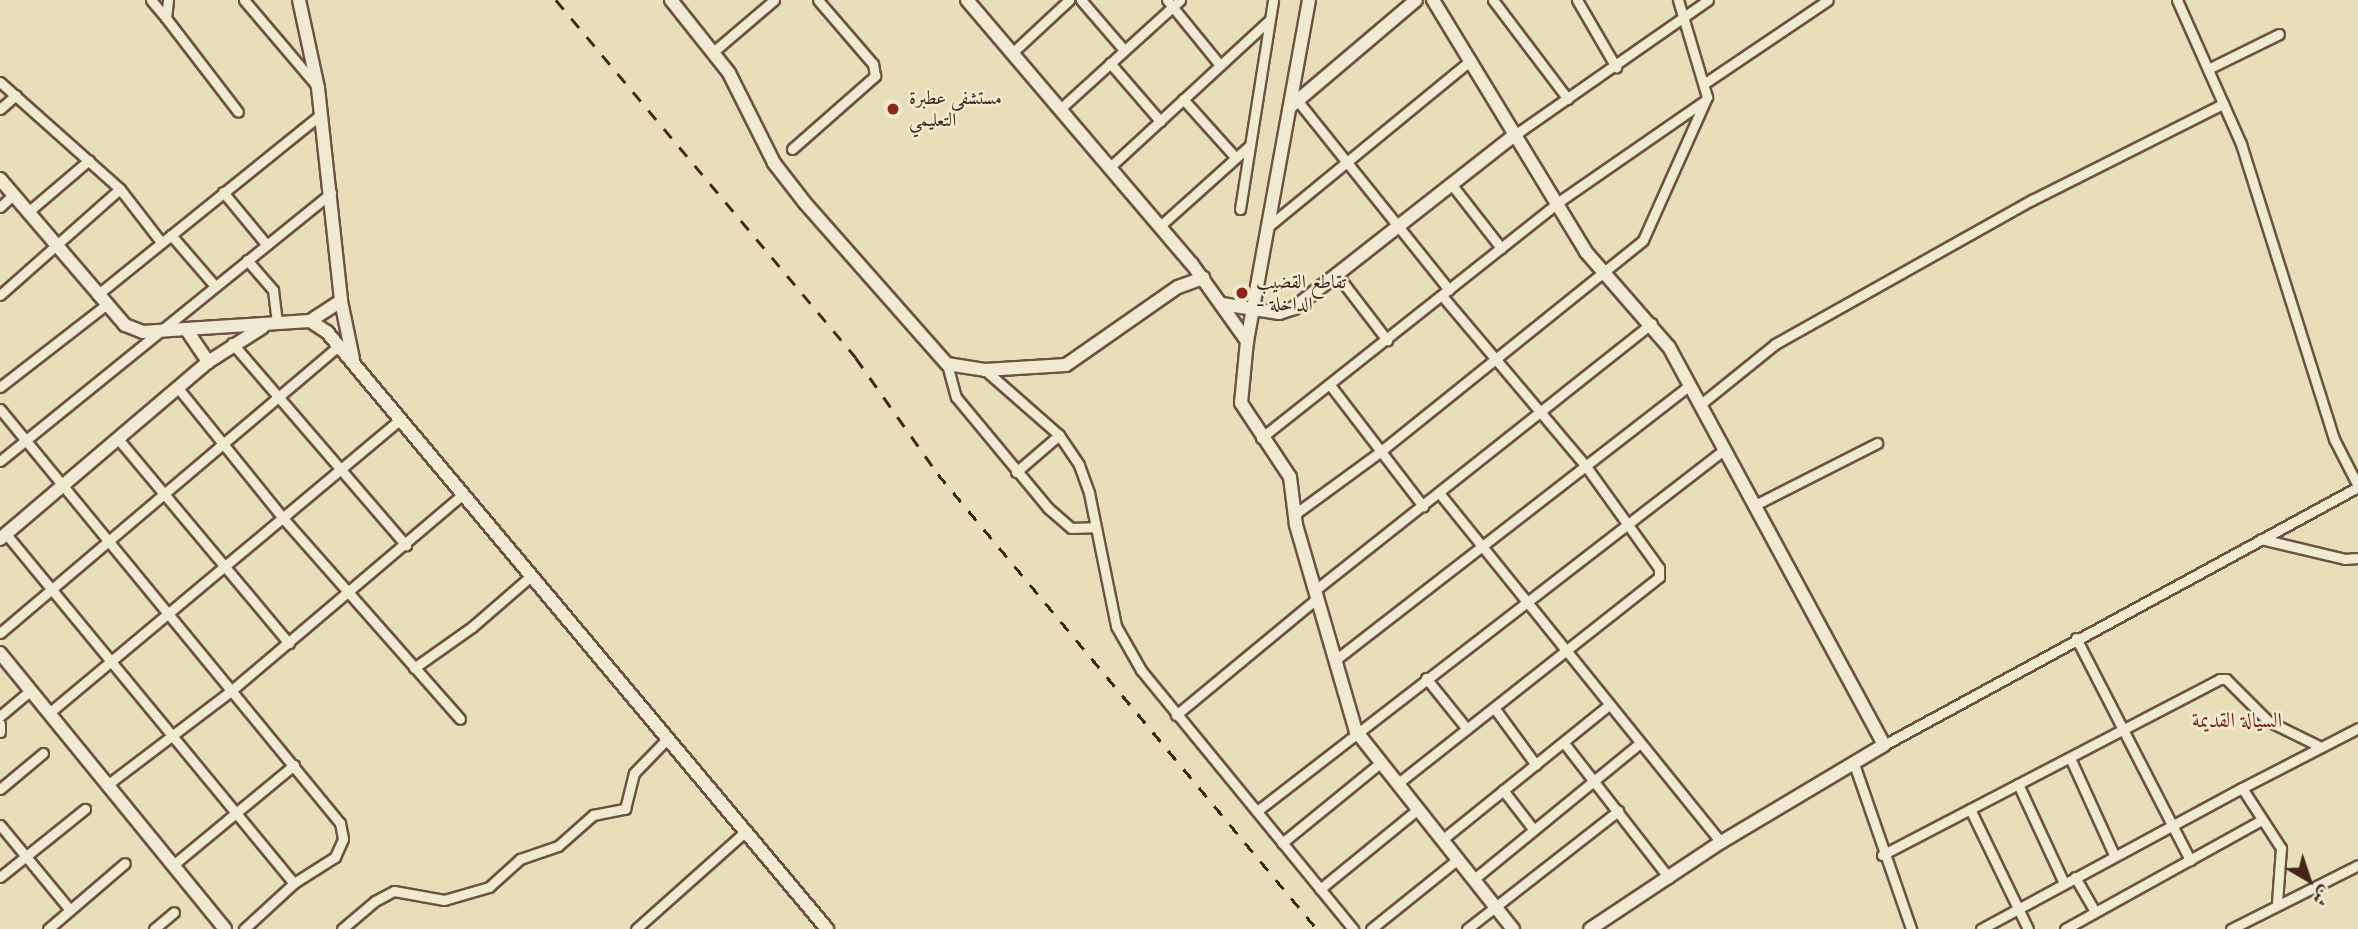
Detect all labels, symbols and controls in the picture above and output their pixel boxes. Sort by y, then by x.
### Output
place label: مستشفى عطبرة التعليمي [909,87,1002,131]
marker: مستشفى عطبرة التعليمي [883,99,903,119]
place label: تقاطع القضيب - الداخلة [1256,271,1346,315]
marker: تقاطع القضيب - الداخلة [1234,285,1250,301]
district label: السيالة القديمة [2192,707,2282,733]
north arrow [2274,845,2344,915]
text: ش [2308,882,2337,912]

